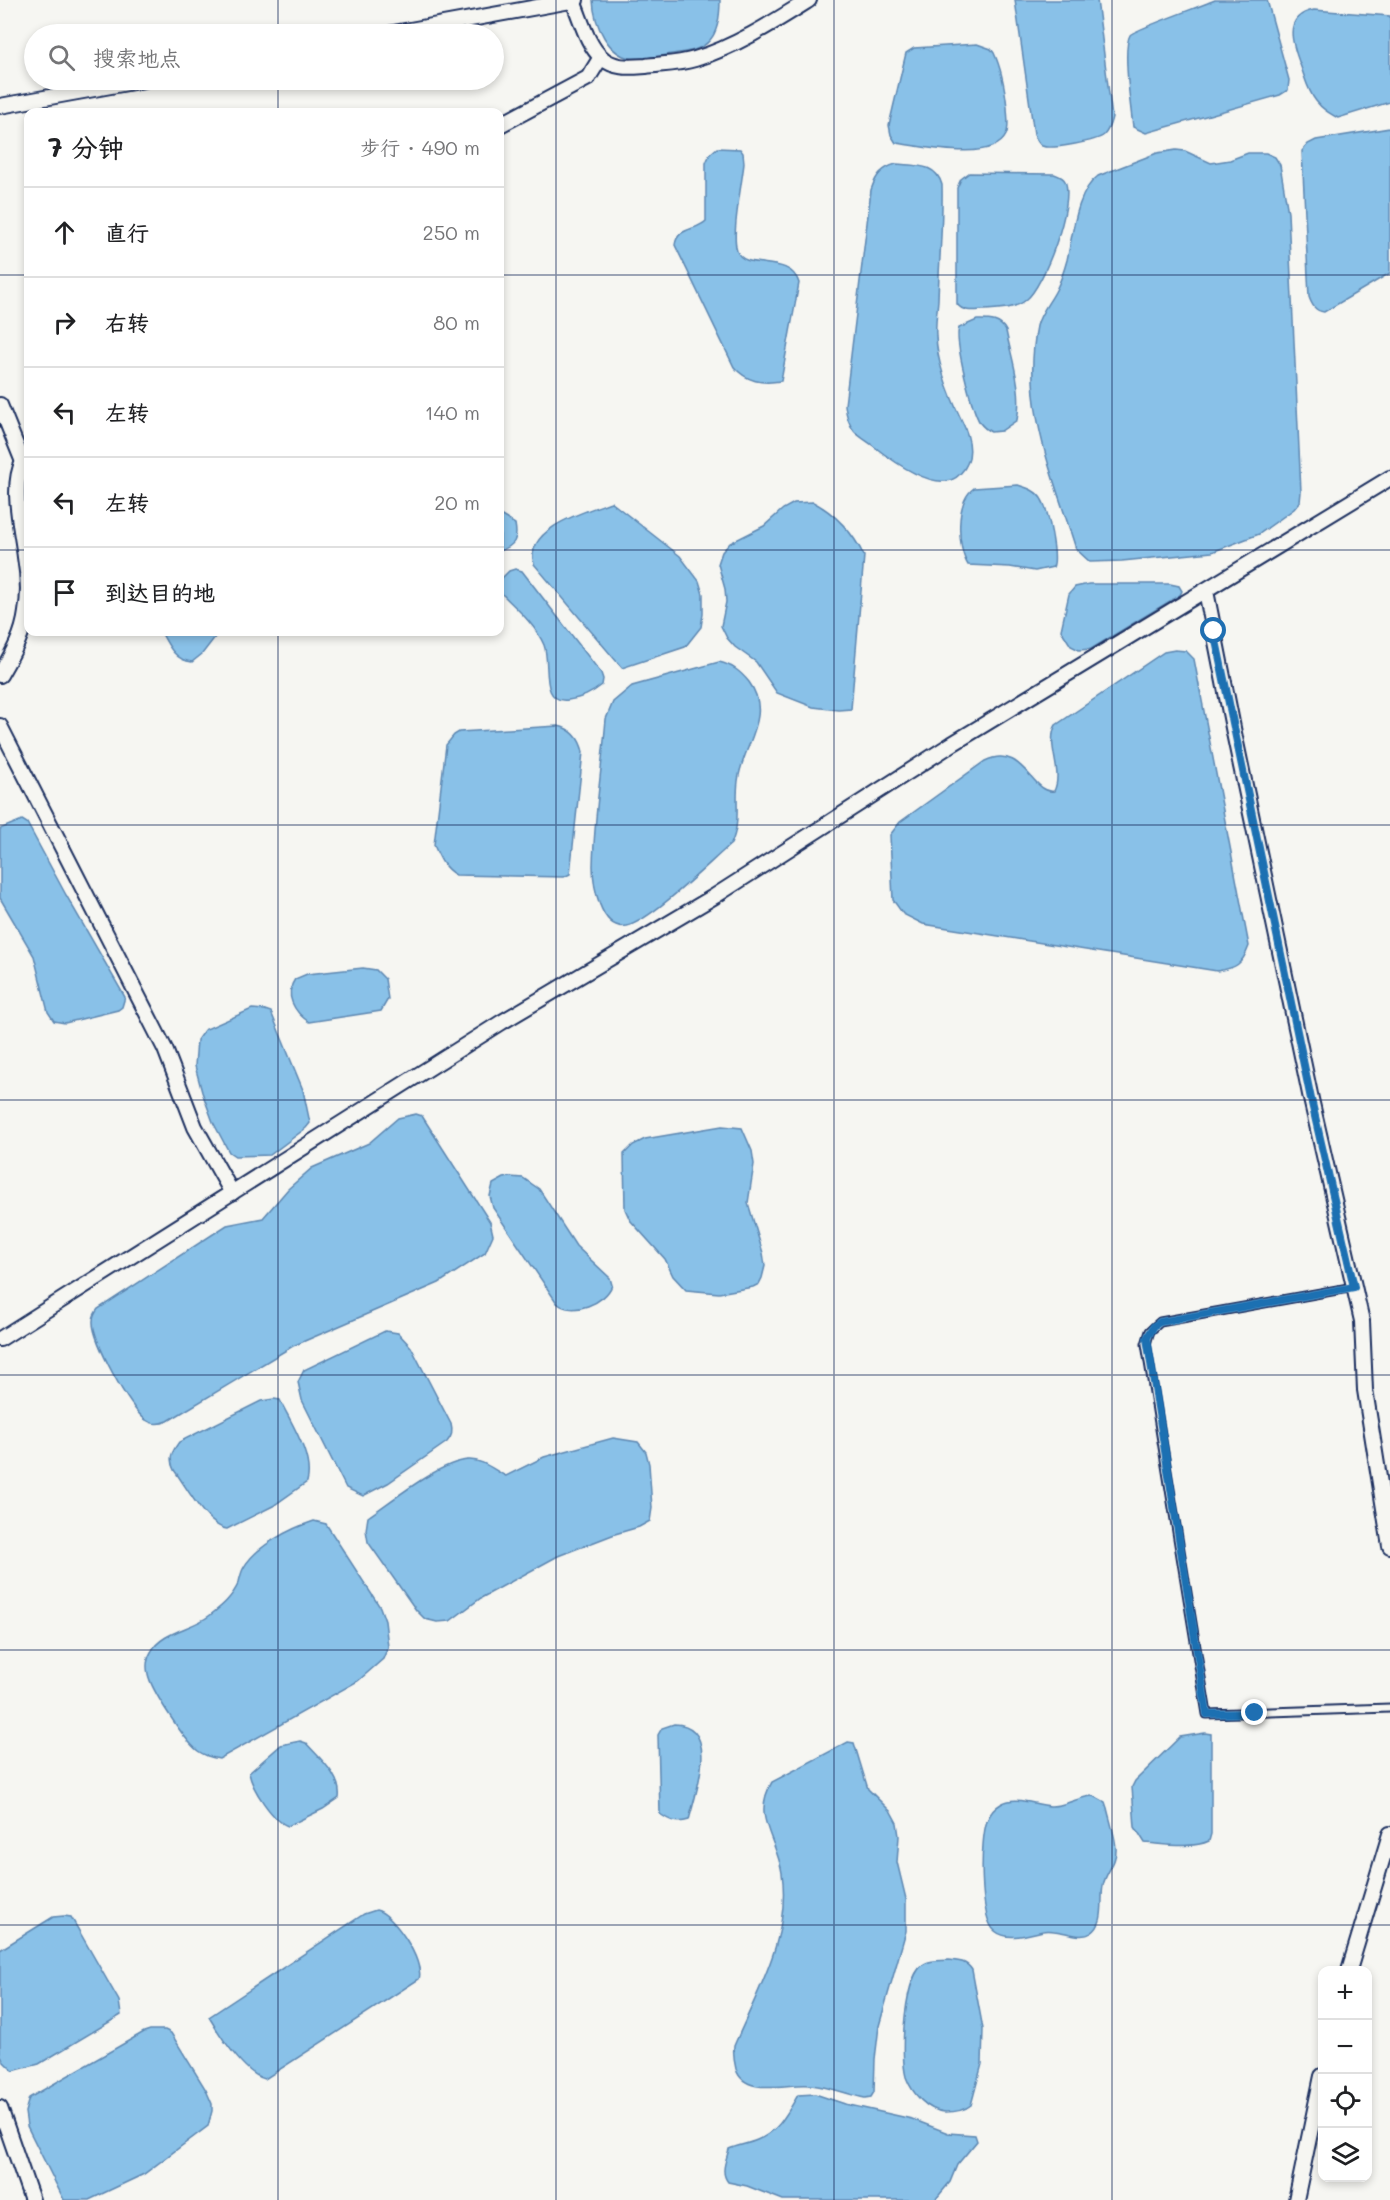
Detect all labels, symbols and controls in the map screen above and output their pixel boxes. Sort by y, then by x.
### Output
search box [24,24,504,90]
icon: search [45,41,78,74]
text: 搜索地点 [93,43,181,72]
text: 7 分钟 [48,130,124,164]
text: 步行 · 490 m [360,134,480,160]
icon: ahead [48,216,81,249]
text: 直行 [105,218,149,247]
text: 250 m [423,219,480,245]
icon: right [48,306,81,339]
text: 右转 [105,308,149,337]
text: 80 m [433,309,480,335]
icon: left [48,396,81,429]
text: 左转 [105,398,149,427]
text: 140 m [425,399,480,425]
icon: left [48,486,81,519]
text: 左转 [105,488,149,517]
text: 20 m [434,489,480,515]
icon: arrive [48,576,81,609]
text: 到达目的地 [105,578,215,607]
route start [1200,617,1226,643]
route end [1241,1699,1267,1725]
map controls [1318,1966,1372,2182]
button: + [1318,1966,1372,2020]
button: − [1318,2020,1372,2074]
button: locate [1318,2074,1372,2128]
button: layers [1318,2128,1372,2182]

